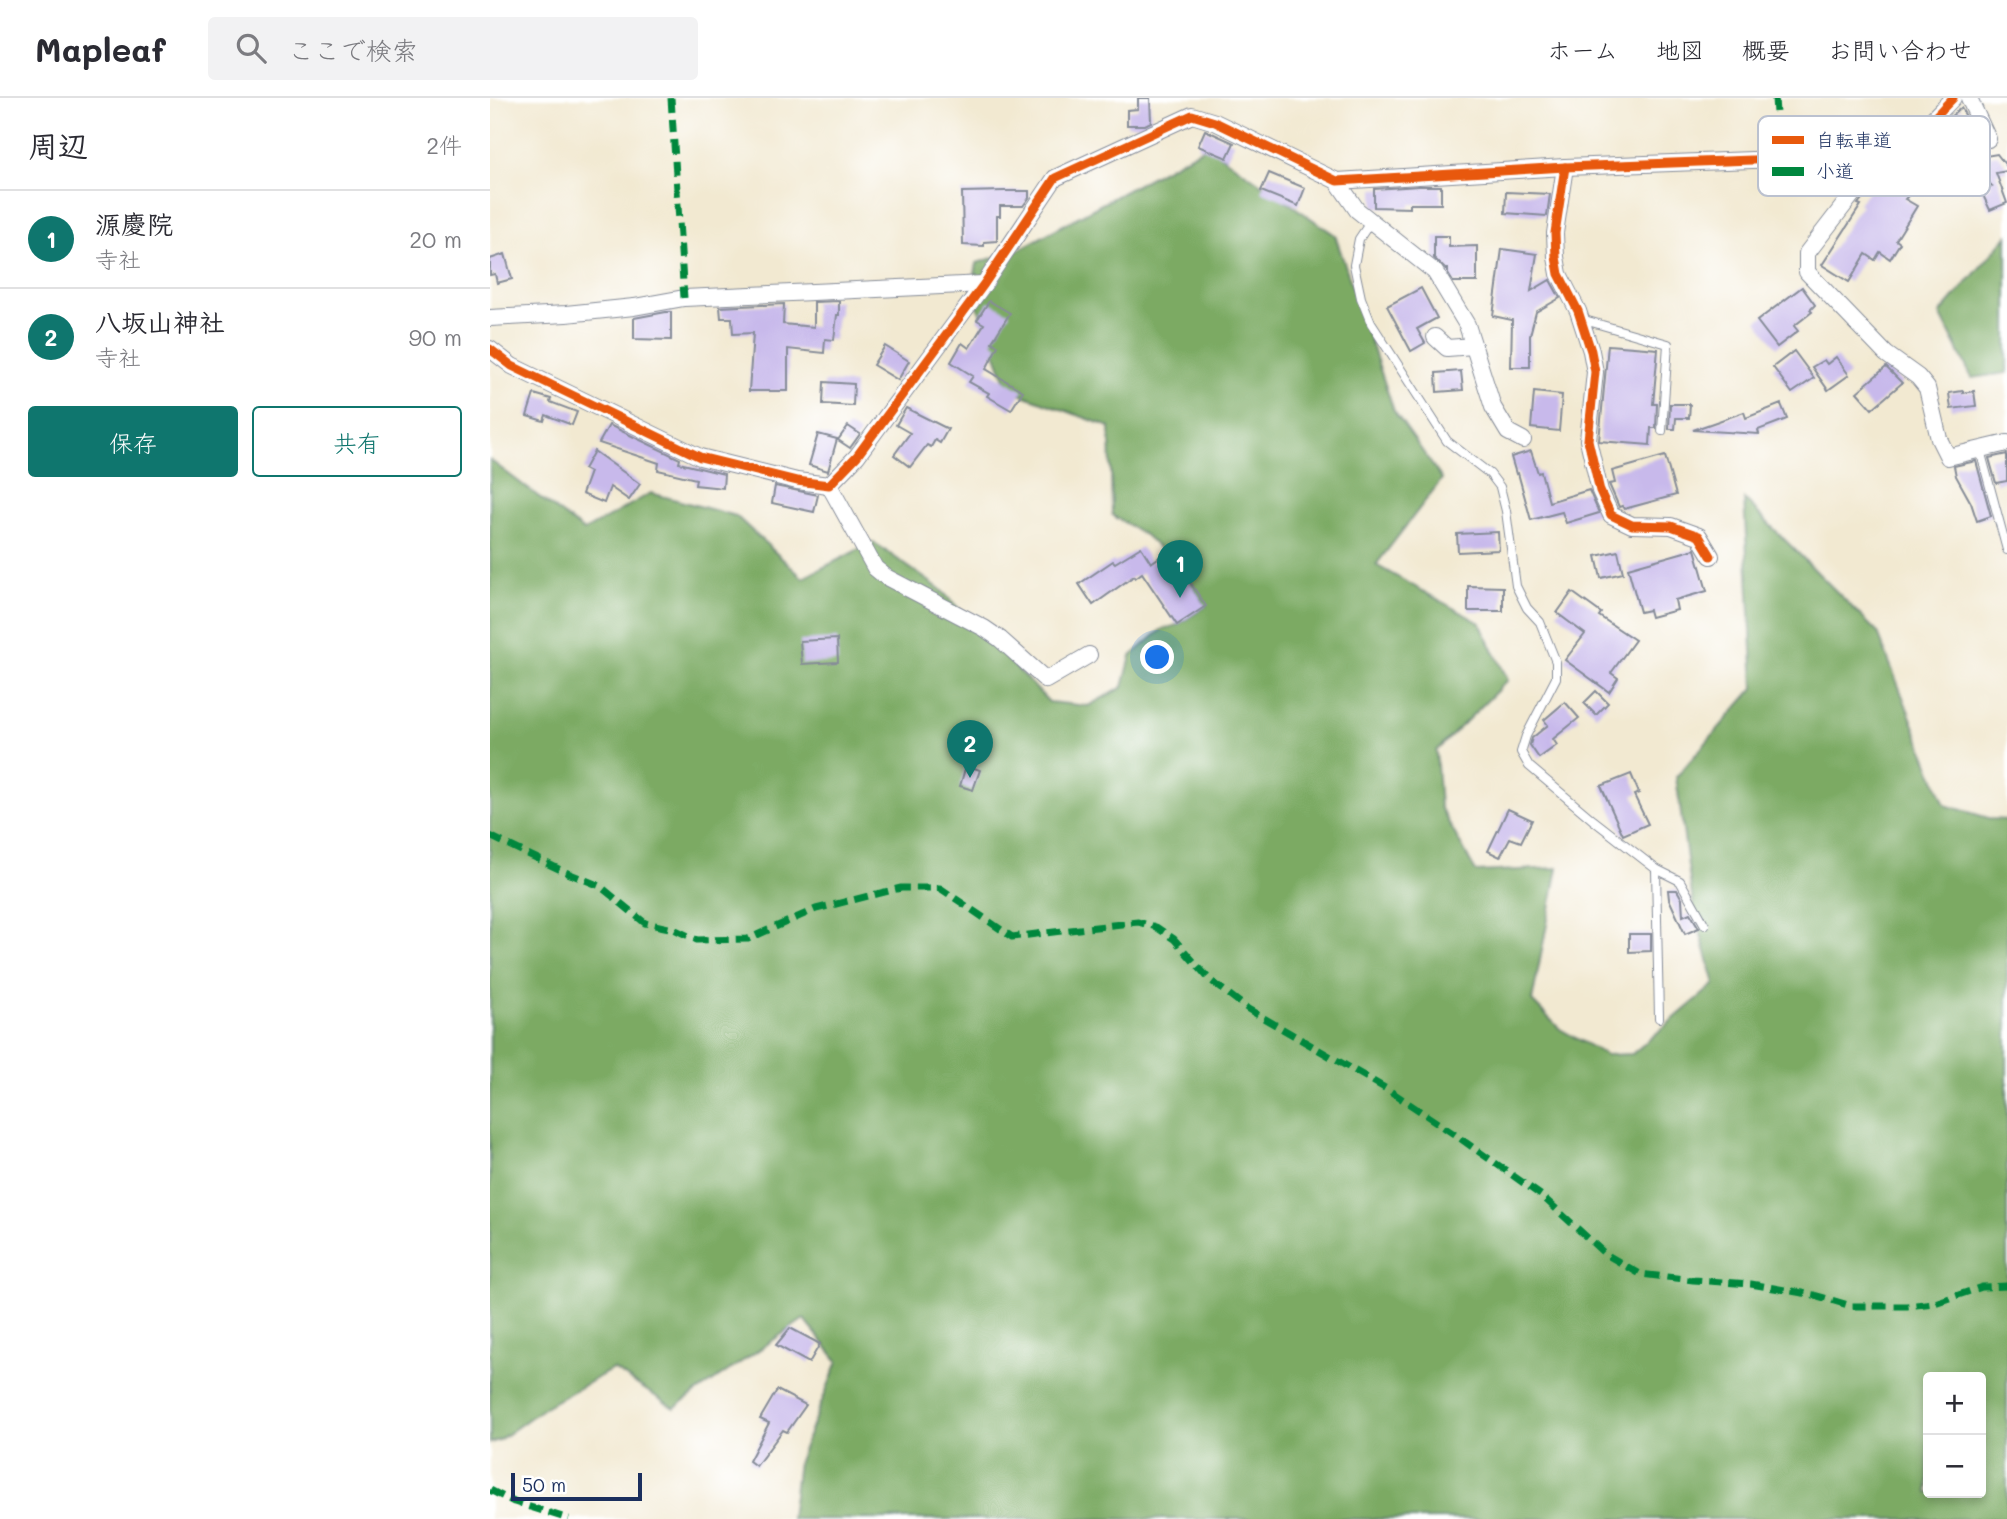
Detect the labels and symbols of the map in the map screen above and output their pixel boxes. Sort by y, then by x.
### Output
legend [1758,116,1990,196]
text: 自転車道 [1816,127,1892,152]
text: 小道 [1816,158,1854,183]
pin: 1 [1157,540,1203,598]
your location [1140,640,1174,674]
pin: 2 [947,720,993,778]
scale bar [511,1470,642,1502]

